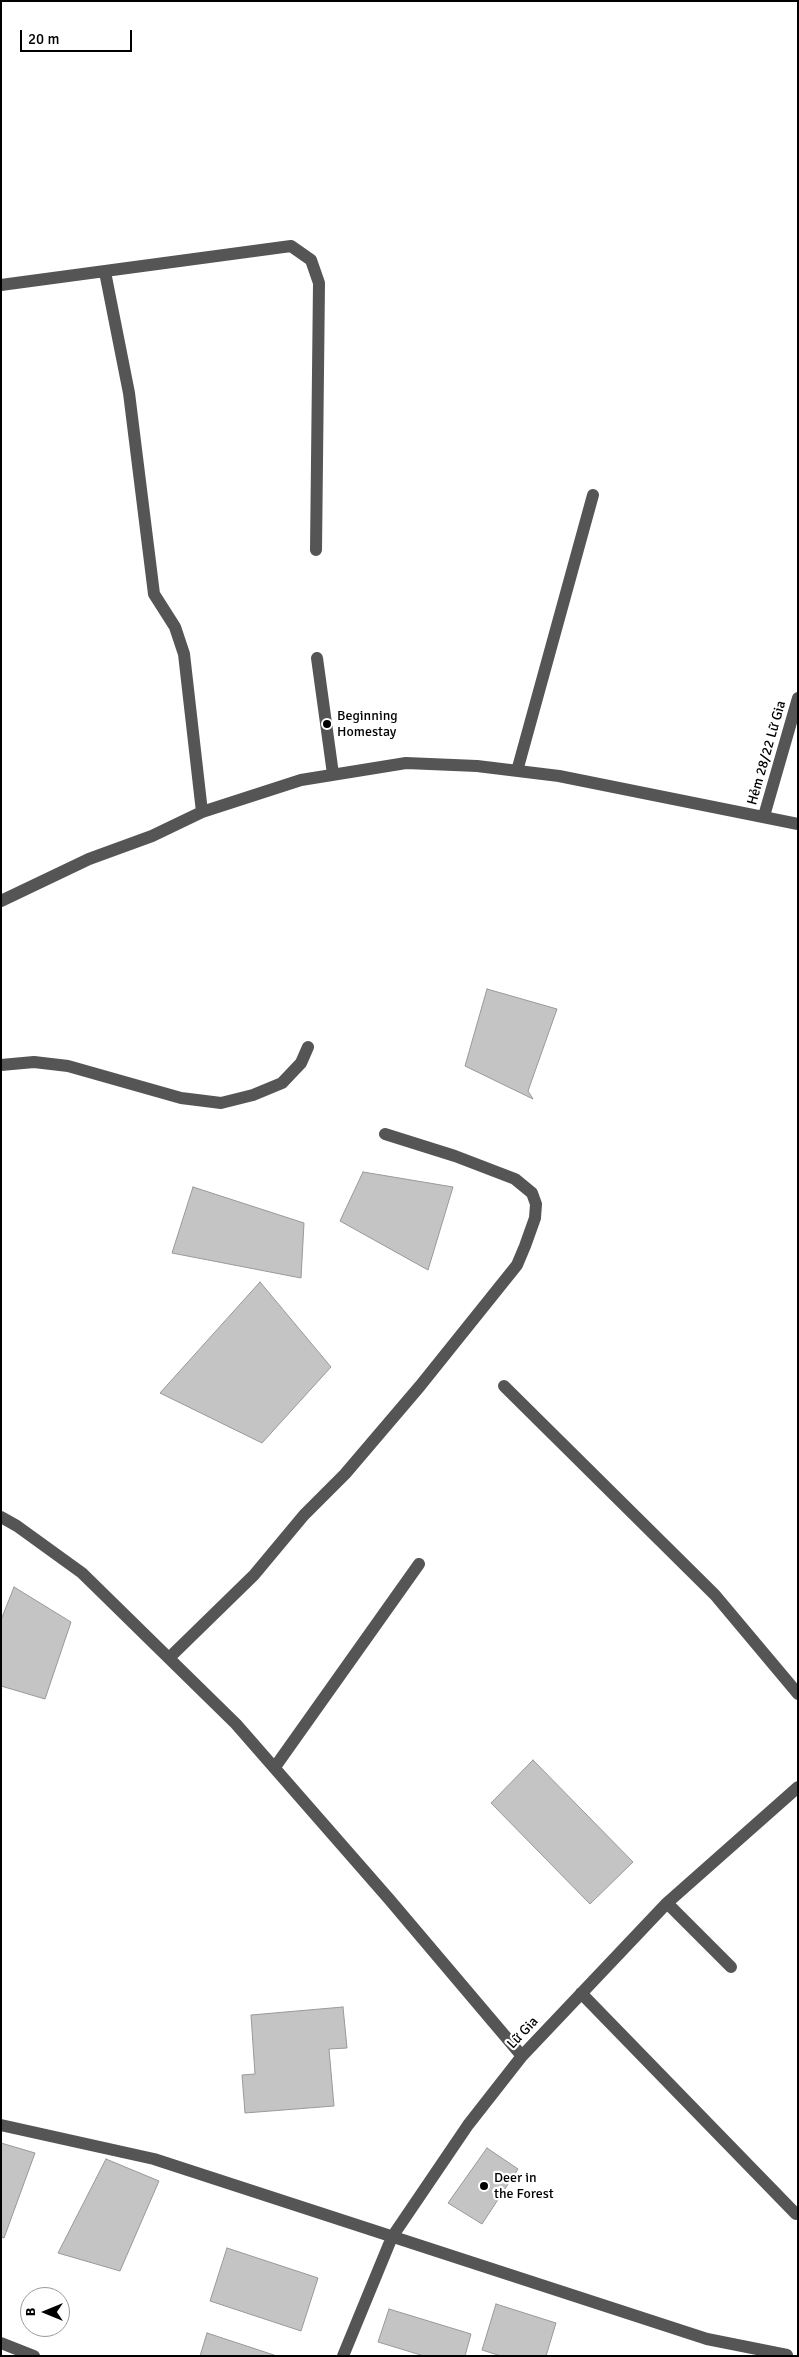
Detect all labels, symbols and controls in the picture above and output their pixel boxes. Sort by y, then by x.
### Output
scale bar [22,20,135,52]
text: 20 m [28,30,59,48]
street label: Hẻm 28/22 Lữ Gia [744,699,790,807]
place label: Beginning Homestay [337,708,398,740]
marker: Beginning Homestay [321,718,333,730]
street label: Lữ Gia [504,2013,542,2053]
place label: Deer in the Forest [494,2170,554,2202]
marker: Deer in the Forest [478,2180,490,2192]
north arrow [20,2287,70,2337]
text: B [22,2308,39,2316]

